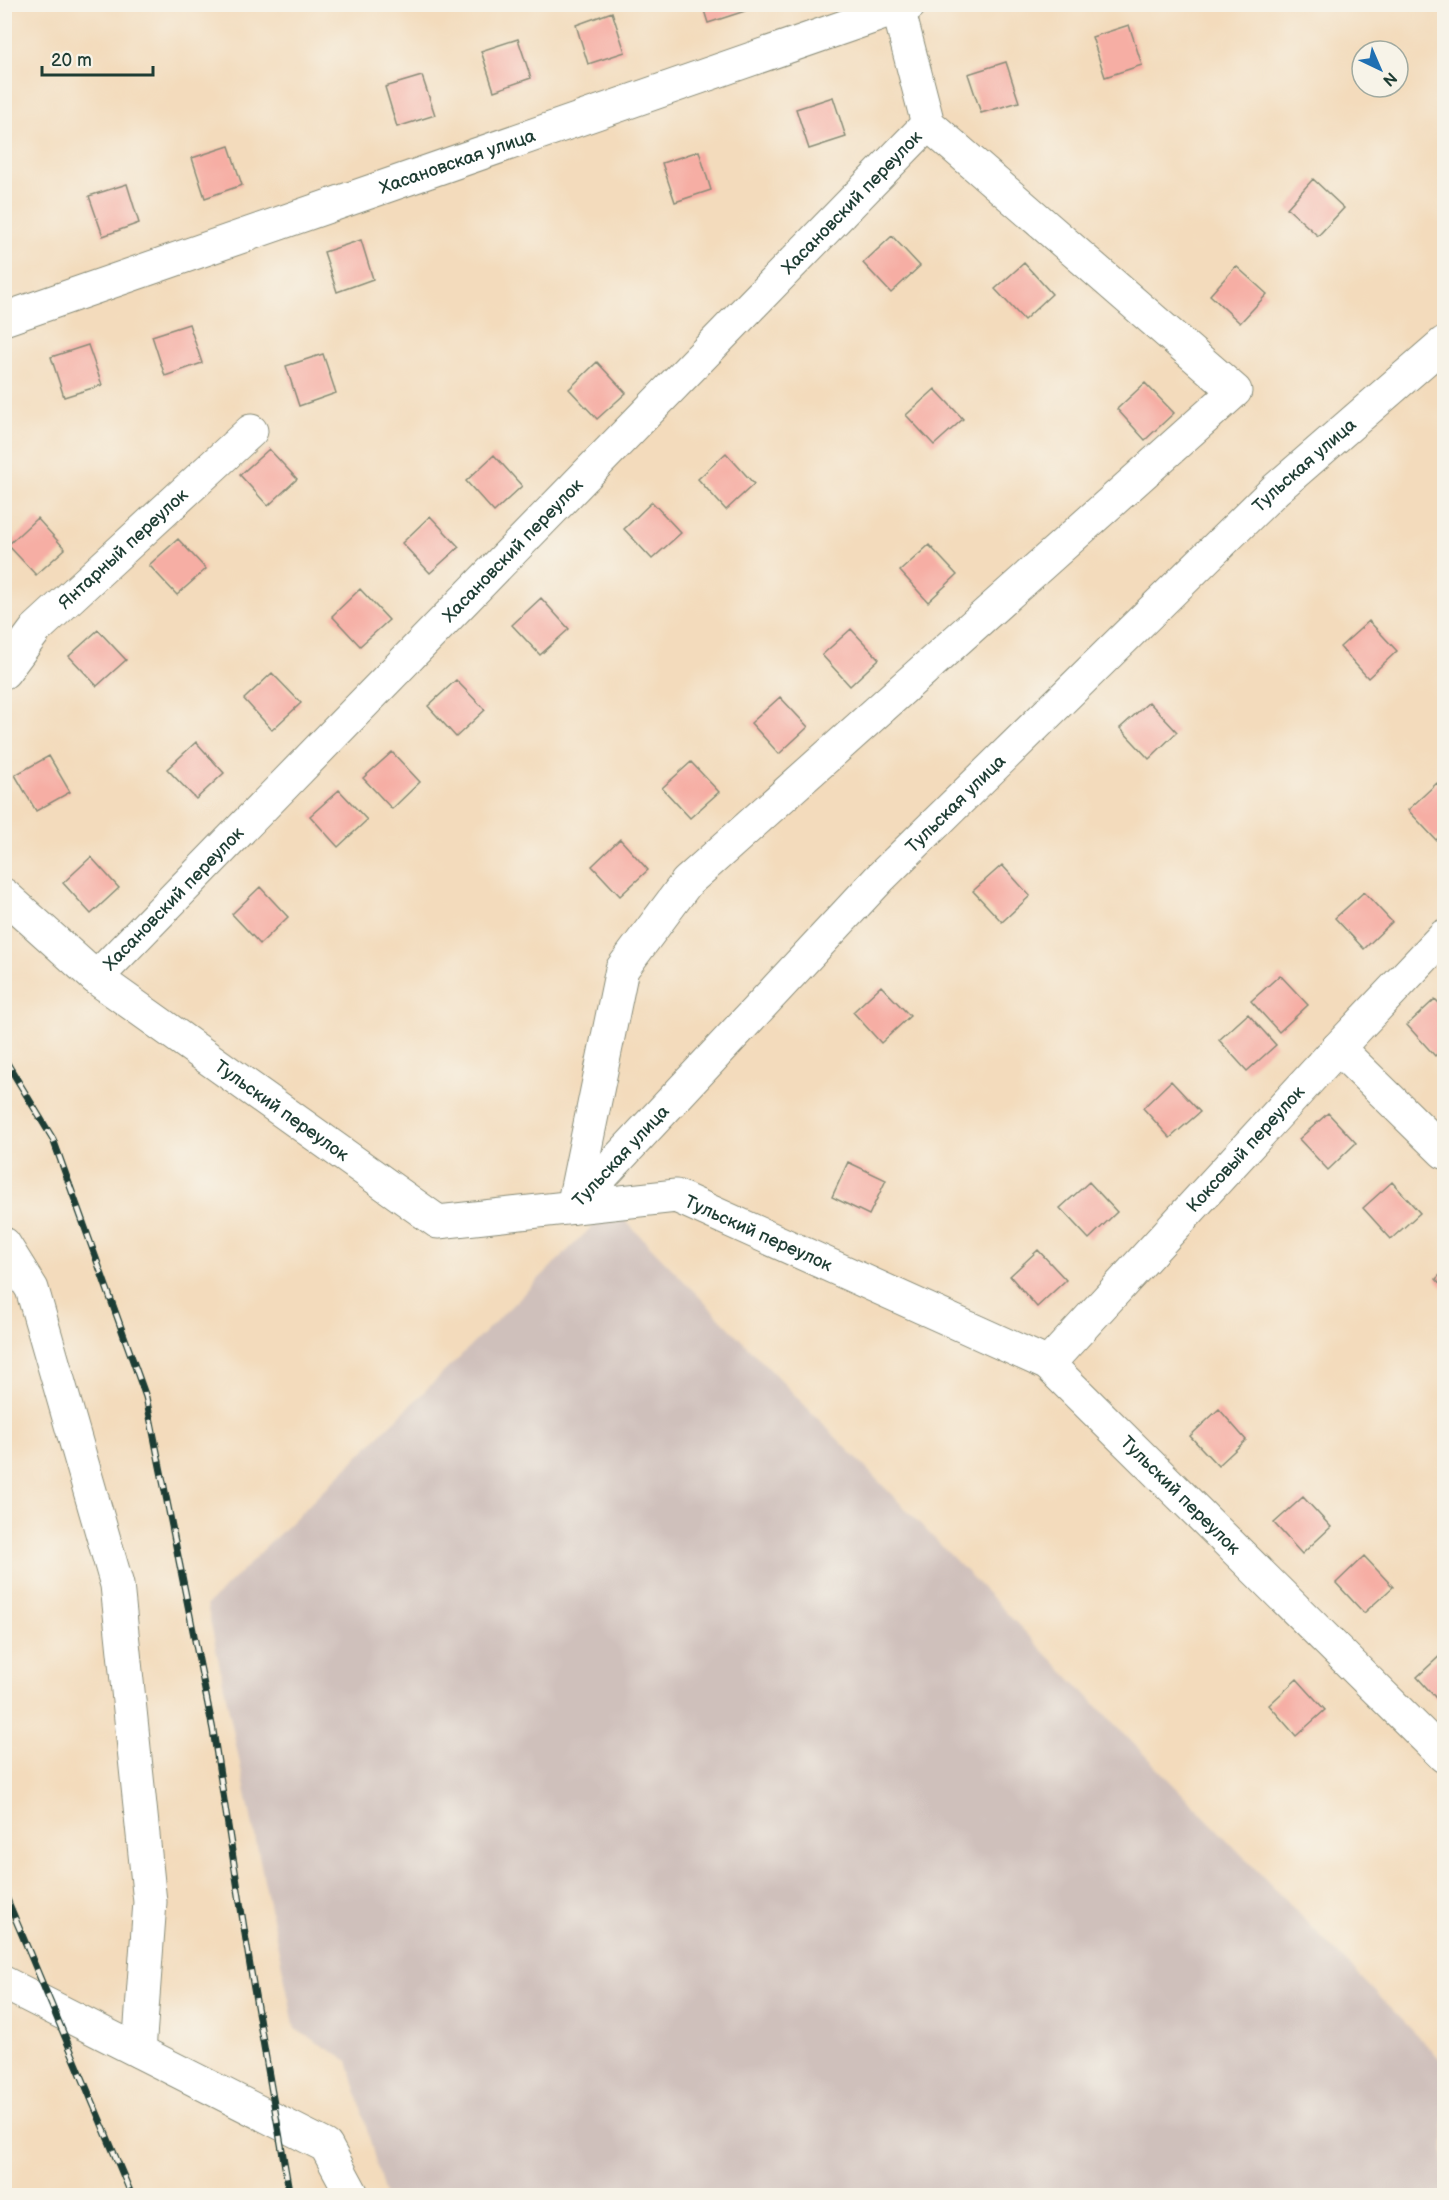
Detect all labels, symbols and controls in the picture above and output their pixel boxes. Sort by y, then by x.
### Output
scale bar [42,39,153,77]
north arrow [1350,39,1410,99]
text: 20 m [51,50,92,71]
text: N [1378,68,1400,90]
street label: Хасановская улица [377,124,538,198]
street label: Хасановский переулок [777,126,926,278]
street label: Тульская улица [1248,414,1361,517]
street label: Хасановский переулок [438,474,587,626]
street label: Янтарный переулок [54,484,192,613]
street label: Тульская улица [901,750,1010,857]
street label: Хасановский переулок [99,822,248,975]
street label: Тульский переулок [211,1056,353,1166]
street label: Коксовый переулок [1182,1081,1309,1216]
street label: Тульская улица [568,1100,674,1211]
street label: Тульский переулок [681,1191,836,1276]
street label: Тульский переулок [1116,1431,1245,1559]

